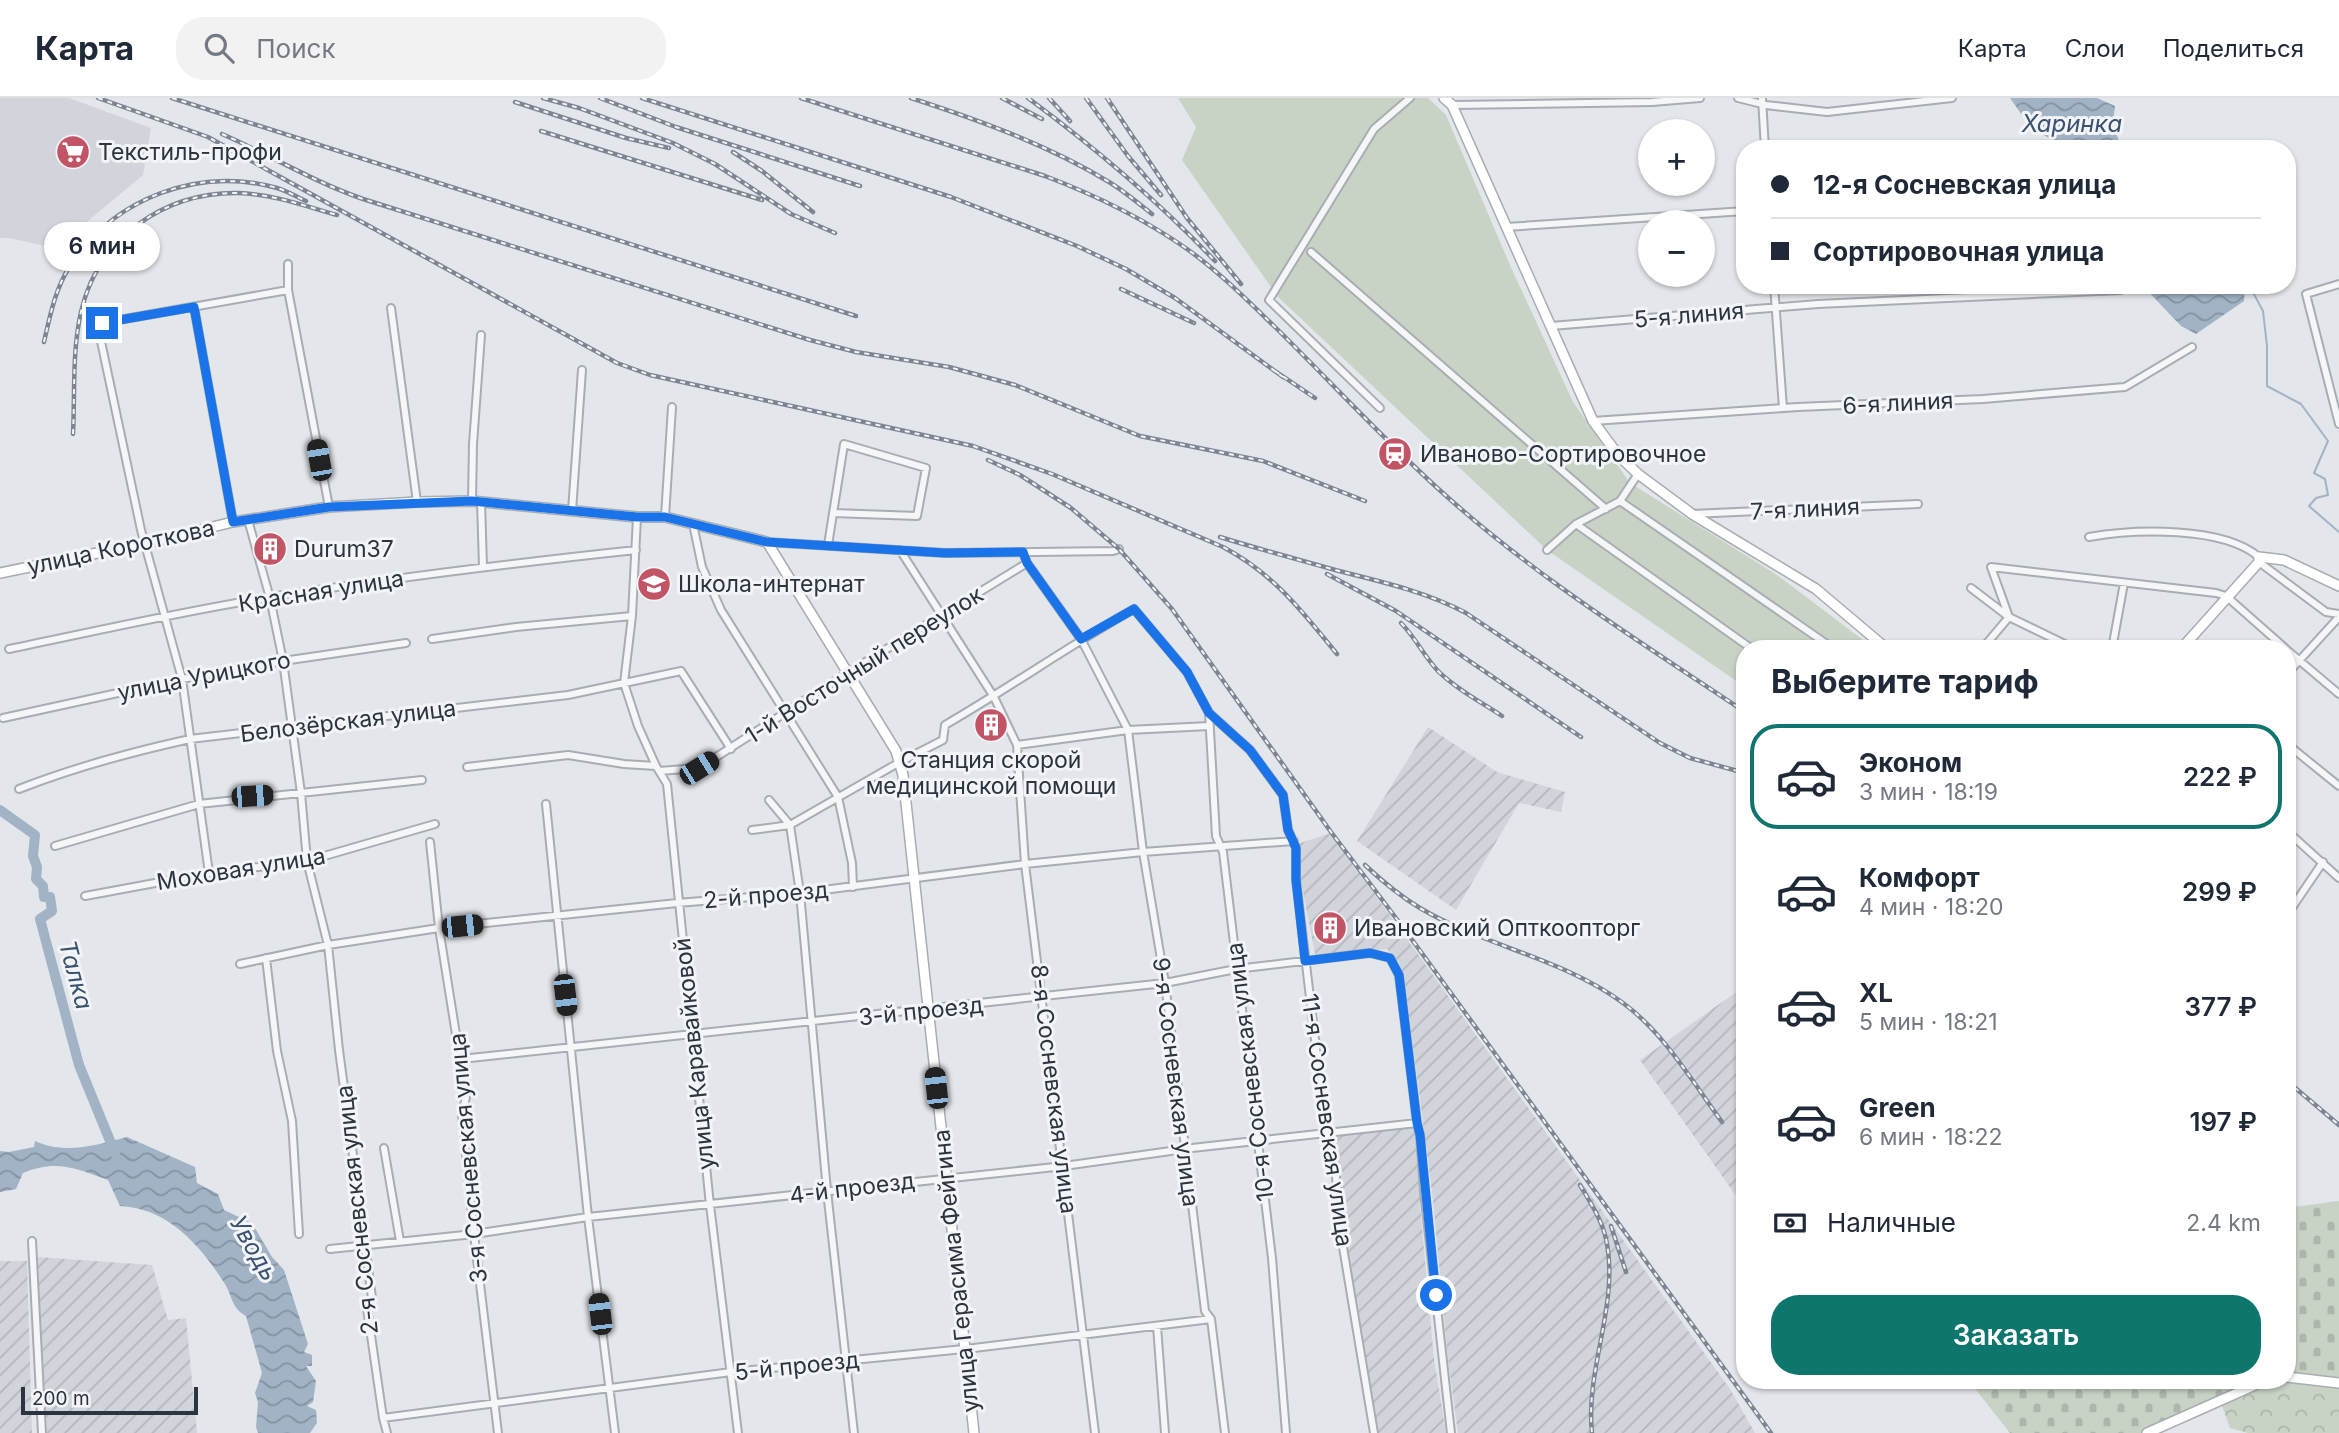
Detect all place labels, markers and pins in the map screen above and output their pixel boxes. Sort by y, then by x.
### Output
supermarket icon: Текстиль-профи [54,133,92,171]
place label: Текстиль-профи [98,138,282,166]
station icon: Иваново-Сортировочное [1376,435,1414,473]
place label: Иваново-Сортировочное [1420,440,1706,468]
building icon: Durum37 [251,530,289,568]
place label: Durum37 [294,535,394,563]
school or university icon: Школа-интернат [635,565,673,603]
place label: Школа-интернат [678,570,865,598]
building icon: Станция скорой медицинской помощи [972,706,1010,744]
place label: Станция скорой медицинской помощи [866,746,1116,800]
building icon: Ивановский Опткоопторг [1311,909,1349,947]
place label: Ивановский Опткоопторг [1354,914,1640,942]

